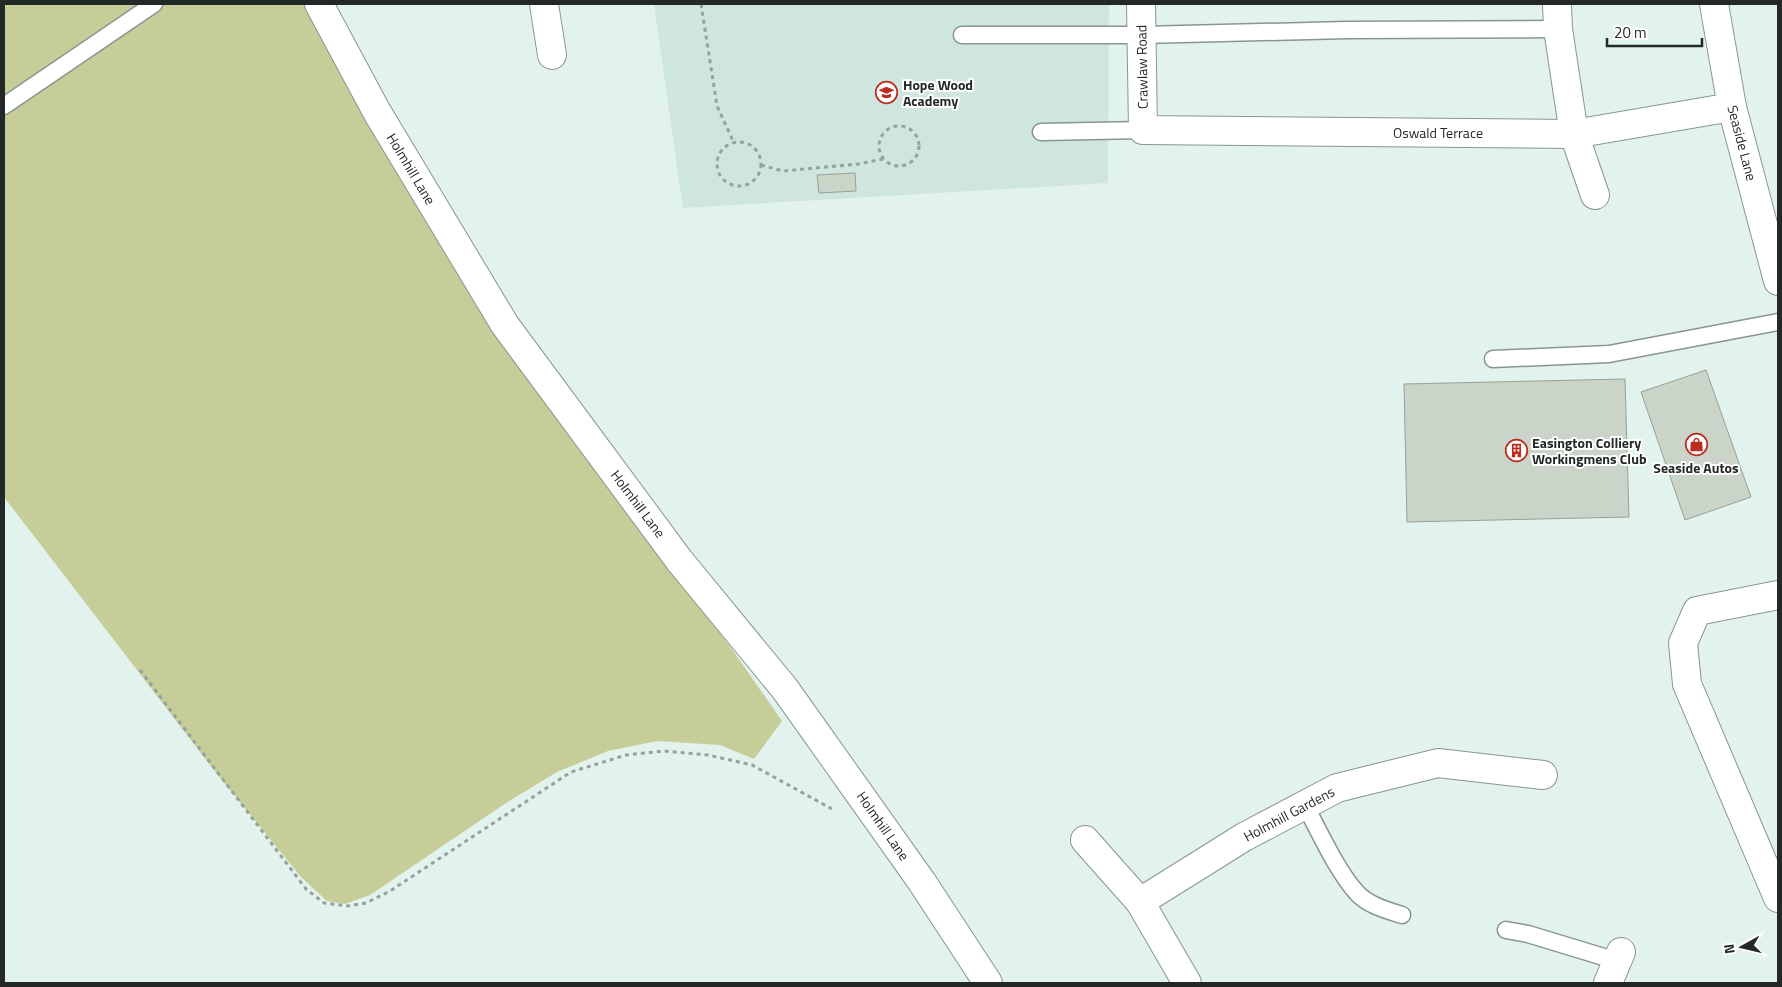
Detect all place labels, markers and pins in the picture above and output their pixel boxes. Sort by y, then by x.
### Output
place label: Hope Wood Academy [903,74,973,111]
school or university icon: Hope Wood Academy [875,81,899,105]
place label: Easington Colliery Workingmens Club [1532,432,1647,469]
shop icon: Seaside Autos [1684,433,1708,457]
building icon: Easington Colliery Workingmens Club [1504,439,1528,463]
place label: Seaside Autos [1653,457,1739,478]

